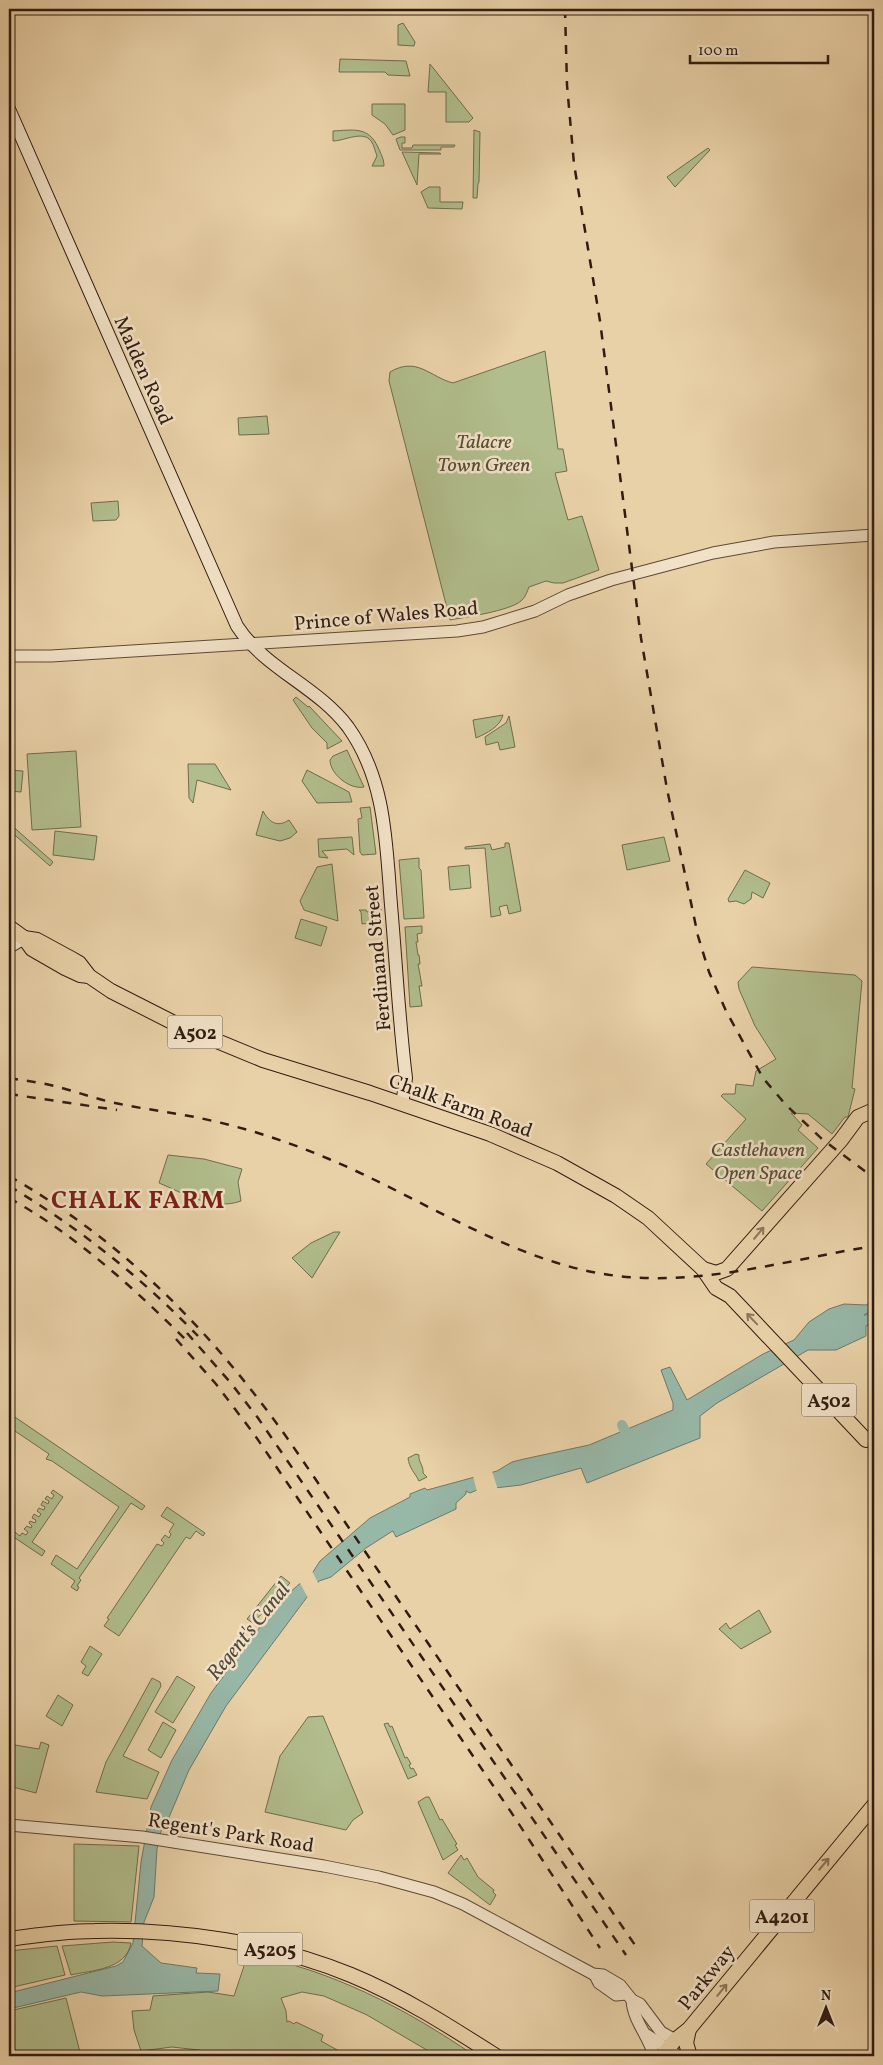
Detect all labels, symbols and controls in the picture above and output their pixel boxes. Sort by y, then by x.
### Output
scale bar [690,32,828,64]
text: 100 m [698,41,738,62]
street label: Malden Road [106,312,179,430]
park label: Talacre Town Green [438,429,530,480]
street label: Prince of Wales Road [293,595,480,639]
street label: Ferdinand Street [359,883,399,1032]
road number: A502 [168,1016,222,1048]
street label: Chalk Farm Road [384,1068,536,1146]
park label: Castlehaven Open Space [711,1137,805,1188]
district label: CHALK FARM [51,1184,225,1219]
one-way arrow [754,1227,765,1240]
one-way arrow [746,1312,758,1325]
road number: A502 [802,1384,856,1416]
water label: Regent's Canal [201,1577,298,1687]
street label: Regent's Park Road [146,1807,316,1861]
one-way arrow [819,1858,830,1871]
road number: A4201 [750,1900,814,1932]
road number: A5205 [238,1932,302,1966]
street label: Parkway [673,1940,743,2017]
north arrow [800,1982,850,2032]
one-way arrow [716,1984,727,1997]
text: N [821,1987,831,2006]

